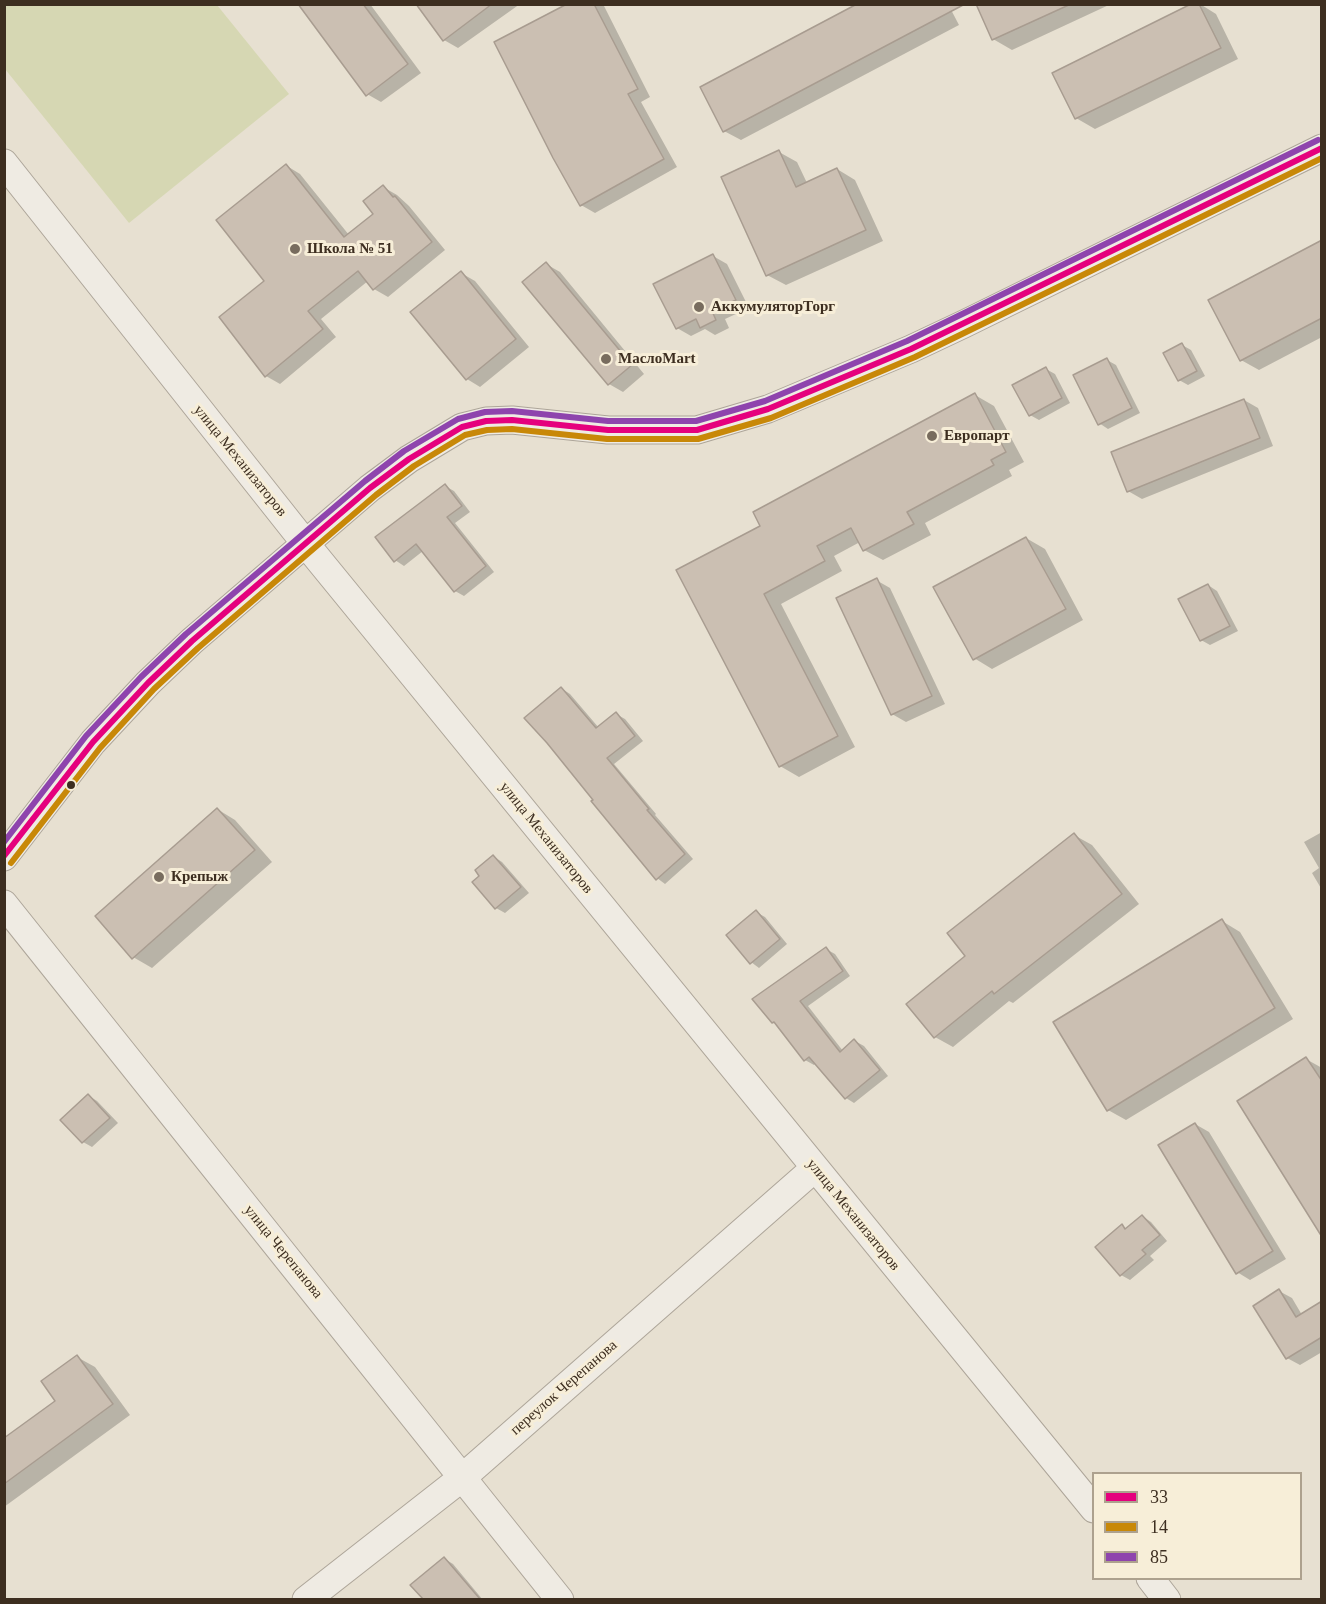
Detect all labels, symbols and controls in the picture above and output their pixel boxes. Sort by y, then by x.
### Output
place label: Школа № 51 [307,240,393,258]
marker: Школа № 51 [288,242,302,256]
place label: АккумуляторТорг [711,298,835,316]
marker: АккумуляторТорг [692,300,706,314]
place label: МаслоMart [618,350,696,368]
marker: МаслоMart [599,352,613,366]
street label: улица Механизаторов [189,402,291,520]
place label: Европарт [944,427,1010,445]
marker: Европарт [925,429,939,443]
unlabelled marker [65,779,77,791]
street label: улица Механизаторов [495,779,597,897]
place label: Крепыж [171,868,228,886]
marker: Крепыж [152,870,166,884]
street label: улица Механизаторов [802,1156,904,1274]
street label: улица Черепанова [240,1202,326,1302]
street label: переулок Черепанова [507,1337,621,1439]
legend [1092,1472,1302,1580]
text: 33 [1150,1487,1168,1507]
text: 14 [1150,1517,1168,1537]
text: 85 [1150,1547,1168,1567]

